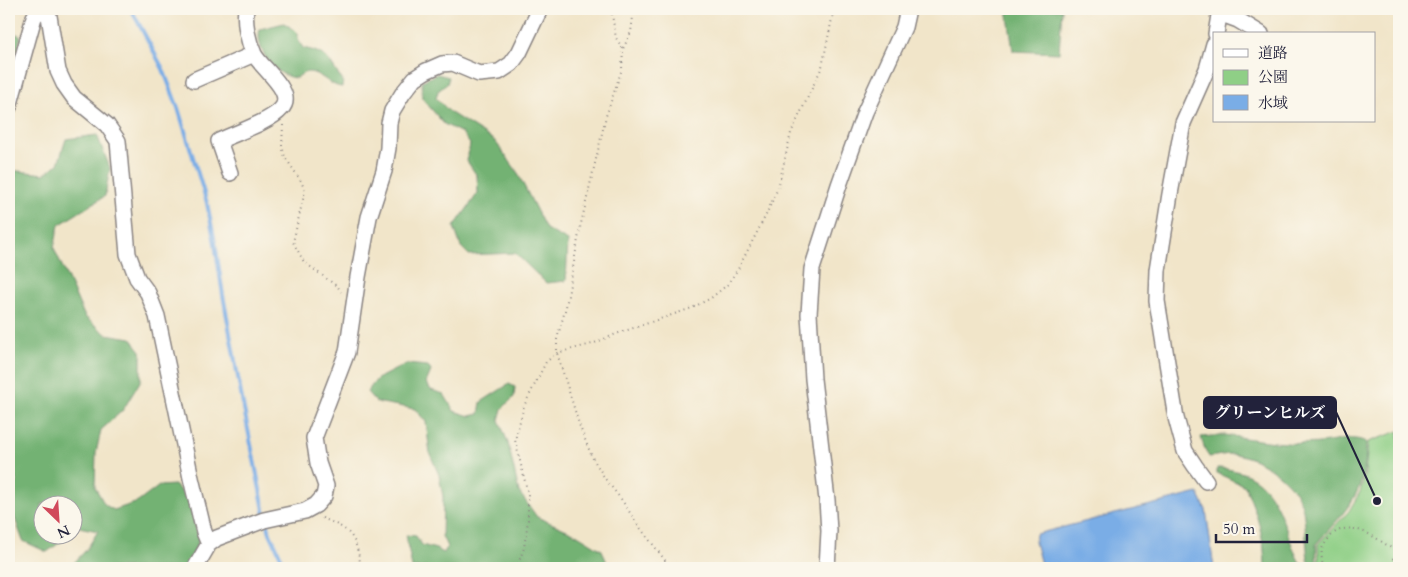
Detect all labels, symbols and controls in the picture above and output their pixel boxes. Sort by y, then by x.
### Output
legend [1213,32,1376,122]
text: 道路 [1258,43,1288,63]
text: 公園 [1258,67,1288,87]
text: 水域 [1258,93,1288,113]
callout: グリーンヒルズ [1204,397,1336,428]
text: グリーンヒルズ [1214,402,1326,424]
north arrow [32,494,82,544]
scale bar [1216,512,1307,544]
text: 50 m [1223,519,1255,539]
text: N [54,520,73,543]

